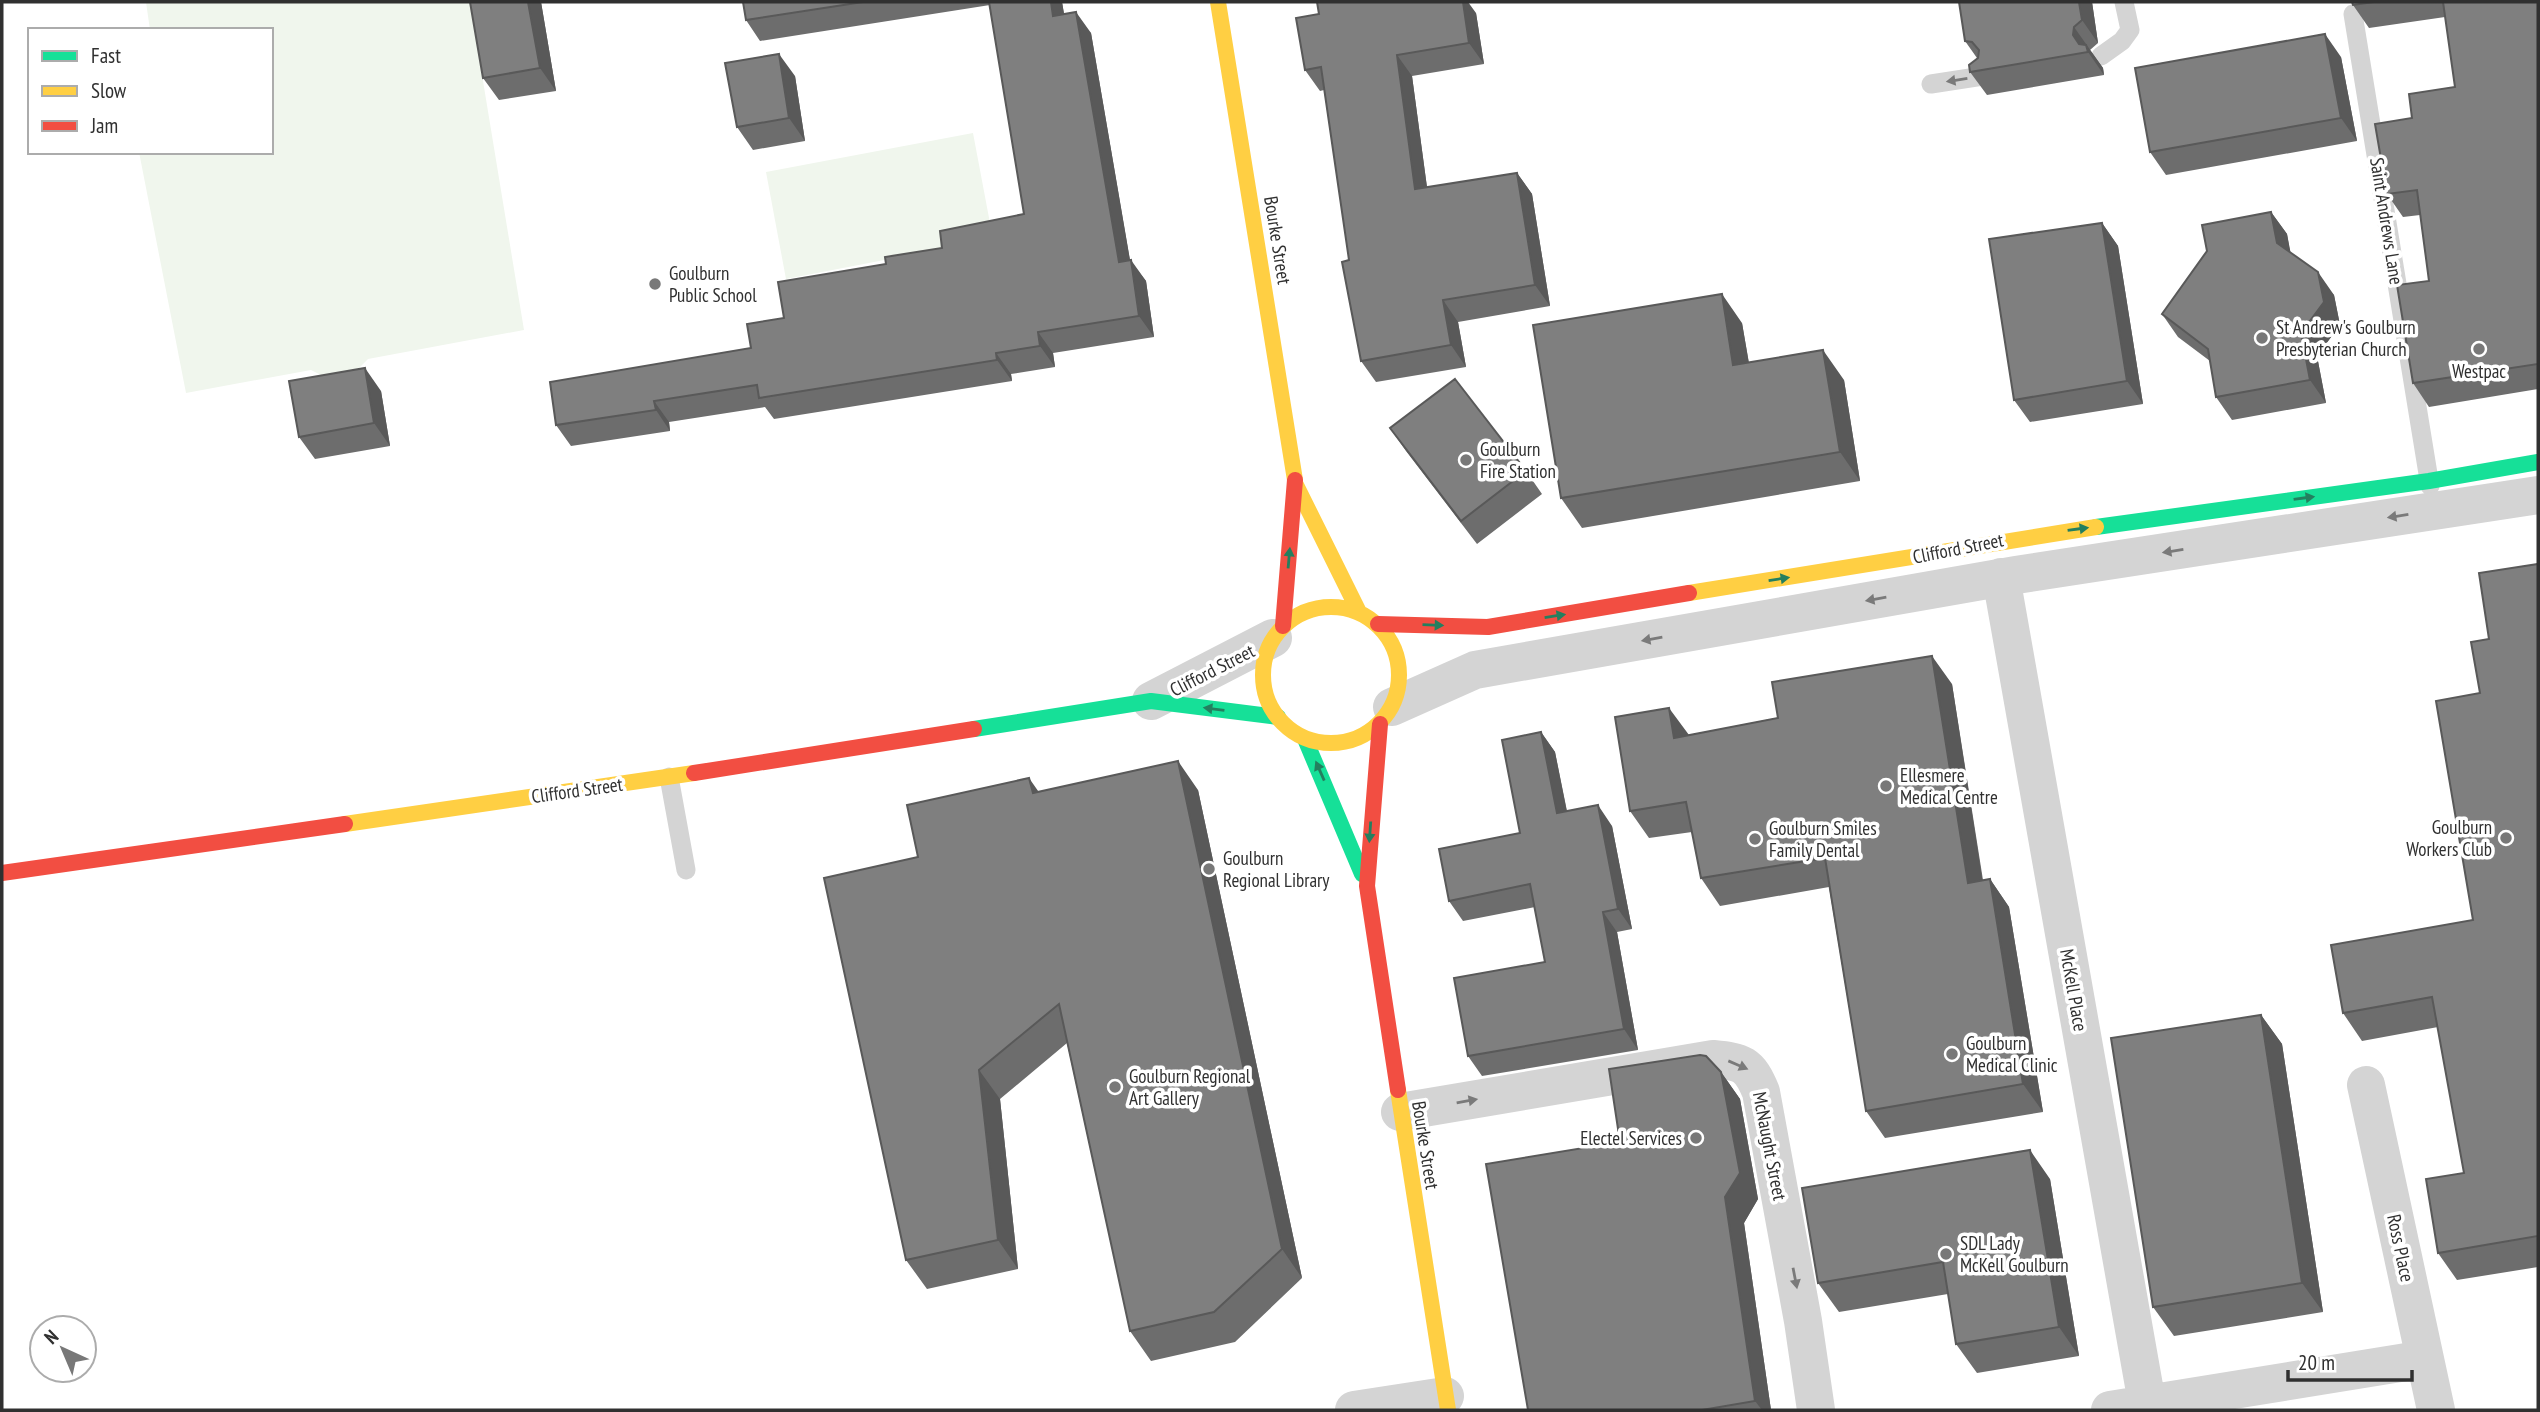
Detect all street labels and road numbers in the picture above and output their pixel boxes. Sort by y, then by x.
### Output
street label: Saint Andrews Lane [2365,156,2409,286]
street label: Bourke Street [1259,194,1297,287]
street label: Clifford Street [1911,527,2006,569]
street label: Clifford Street [1166,638,1259,702]
street label: Clifford Street [530,772,625,808]
street label: McKell Place [2055,947,2093,1033]
street label: McNaught Street [1748,1090,1792,1203]
street label: Bourke Street [1407,1099,1445,1192]
street label: Ross Place [2382,1212,2420,1284]

